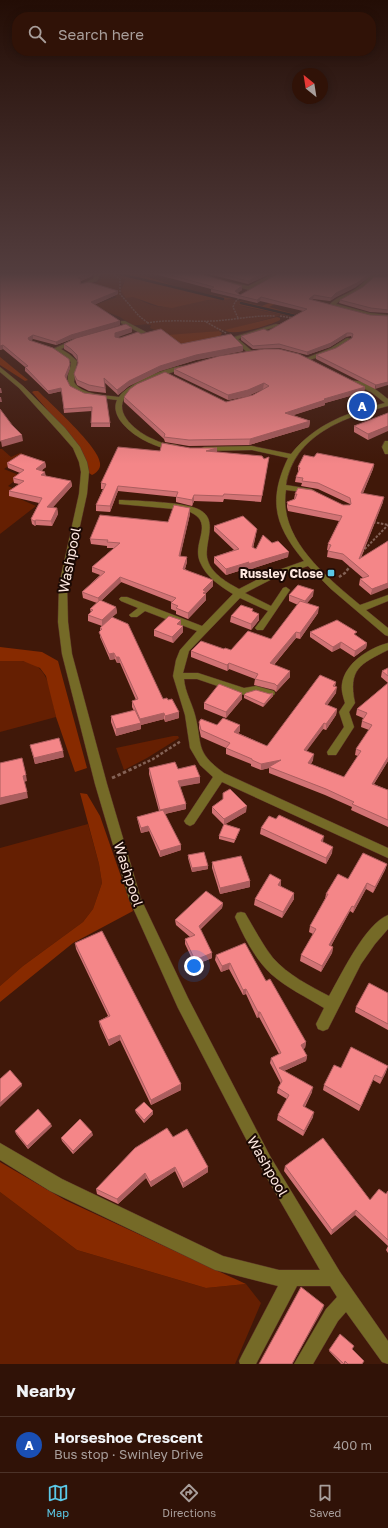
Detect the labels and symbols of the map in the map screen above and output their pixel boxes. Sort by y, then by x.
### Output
north arrow [292,68,328,104]
pin: A [349,391,375,421]
street label: Washpool [54,526,84,594]
place label: Russley Close [240,566,323,581]
marker: Russley Close [326,568,336,578]
street label: Washpool [111,840,147,908]
your location [184,956,204,976]
street label: Washpool [244,1133,292,1199]

